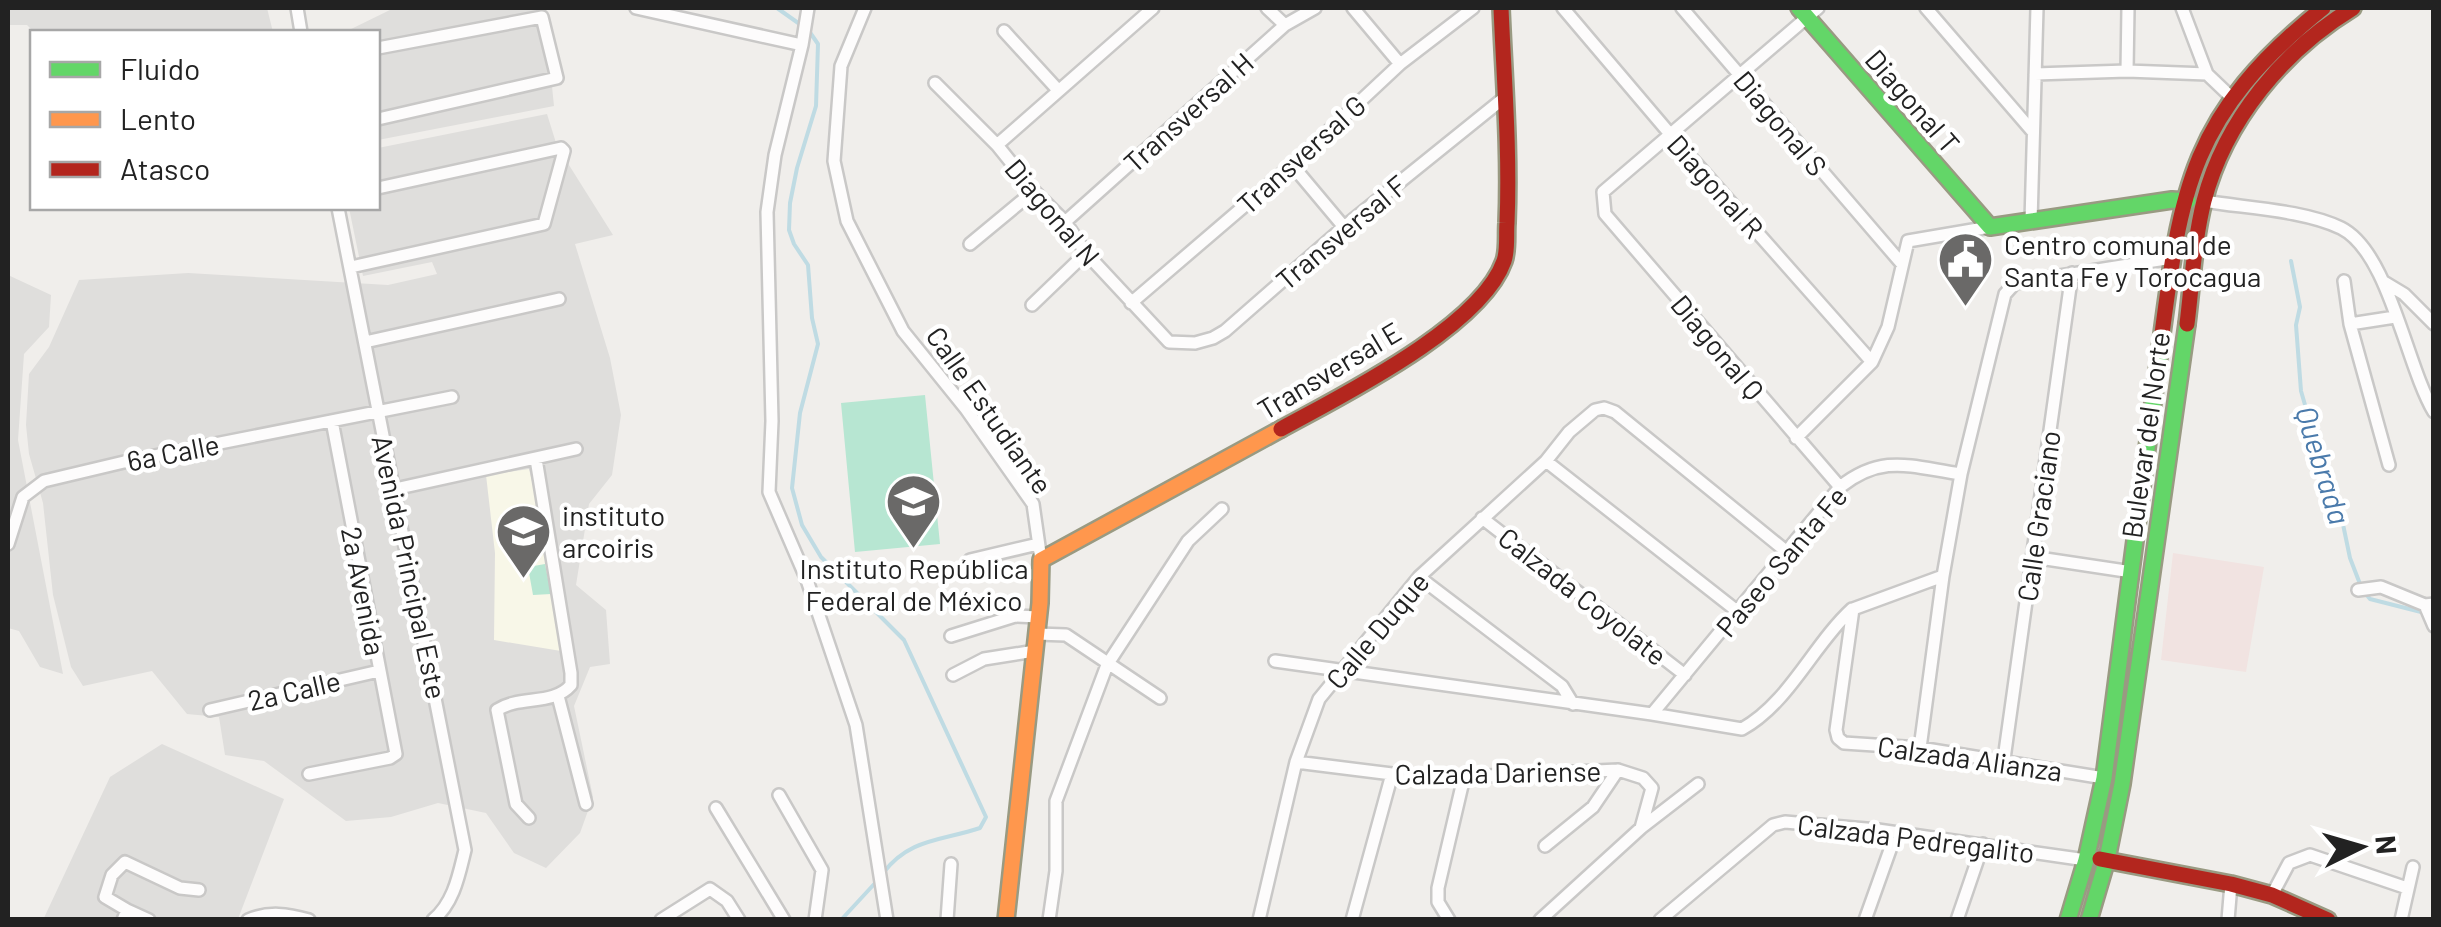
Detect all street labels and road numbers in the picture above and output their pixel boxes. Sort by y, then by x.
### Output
street label: Diagonal T [1859,42,1967,160]
street label: Transversal H [1116,45,1260,179]
street label: Diagonal S [1727,64,1835,182]
street label: Transversal G [1230,87,1372,221]
street label: Diagonal R [1661,127,1771,245]
street label: Diagonal N [998,152,1108,272]
street label: Transversal F [1269,167,1413,297]
street label: Diagonal Q [1664,288,1772,406]
street label: Transversal E [1251,314,1407,426]
street label: Calle Estudiante [920,320,1060,500]
street label: Bulevar del Norte [2114,330,2176,540]
street label: 6a Calle [124,426,222,478]
street label: Calle Graciano [2009,428,2067,604]
street label: Avenida Principal Este [365,432,455,702]
street label: Paseo Santa Fe [1708,479,1854,643]
street label: Calzada Coyolate [1492,520,1674,672]
street label: 2a Avenida [335,524,393,658]
street label: Calle Duque [1318,565,1436,695]
street label: 2a Calle [244,663,344,717]
street label: Calzada Alianza [1875,728,2065,788]
street label: Calzada Dariense [1394,753,1602,791]
street label: Calzada Pedregalito [1795,807,2037,869]

